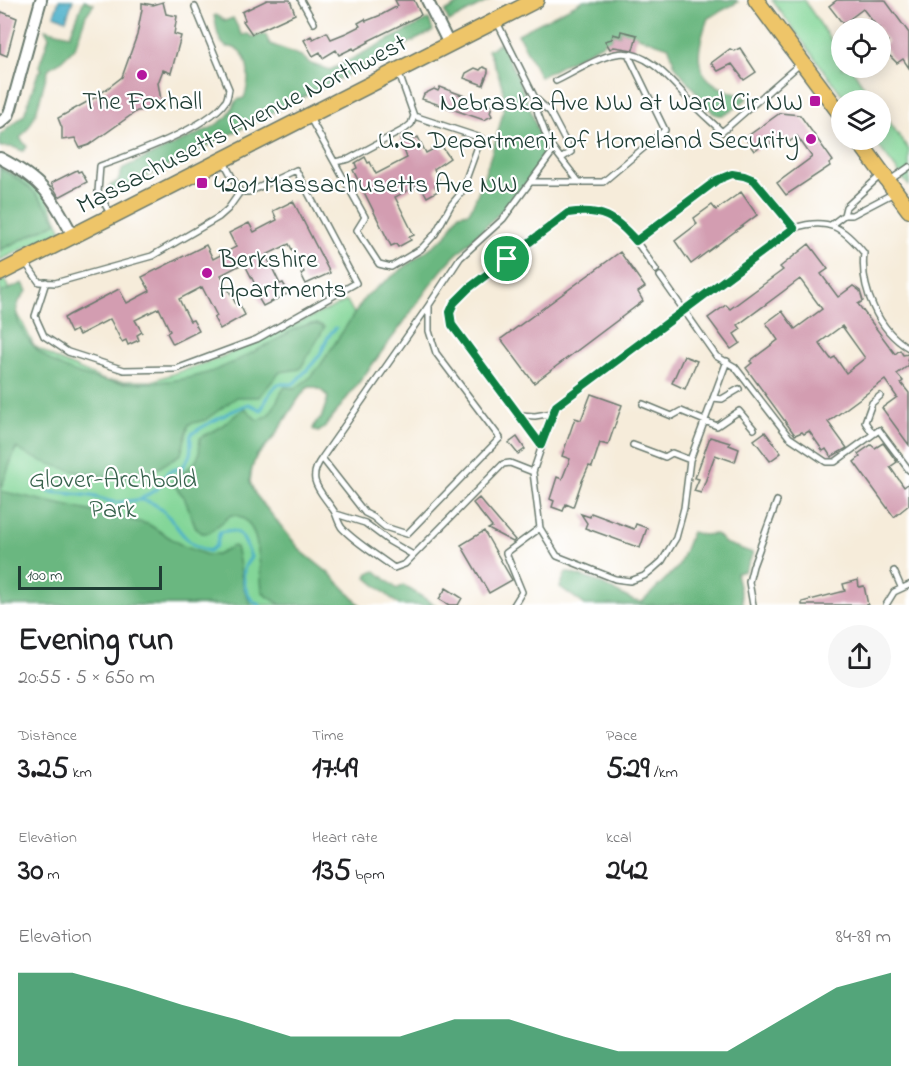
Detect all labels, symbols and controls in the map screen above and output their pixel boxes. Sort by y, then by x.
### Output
map controls [831,18,891,150]
button: locate [831,18,891,78]
street label: Massachusetts Avenue Northwest [71,25,414,226]
marker: The Foxhall [135,68,149,82]
place label: The Foxhall [82,84,202,122]
place label: Nebraska Ave NW at Ward Cir NW [440,85,803,123]
button: layers [831,90,891,150]
marker: Nebraska Ave NW at Ward Cir NW [808,94,822,108]
place label: U.S. Department of Homeland Security [378,123,799,161]
marker: U.S. Department of Homeland Security [804,132,818,146]
place label: 4201 Massachusetts Ave NW [214,167,517,205]
marker: 4201 Massachusetts Ave NW [195,176,209,190]
pin [481,233,532,284]
place label: Berkshire Apartments [218,242,347,310]
icon: arrive [490,242,523,275]
marker: Berkshire Apartments [200,266,214,280]
park label: Glover-Archbold Park [29,462,197,530]
scale bar [18,563,162,590]
text: 100 m [27,564,62,588]
text: Evening run [18,617,173,665]
button: share [828,625,891,688]
text: 20:55 · 5 × 650 m [18,664,155,693]
text: Distance [18,724,77,748]
text: Time [312,724,344,748]
text: Pace [606,724,637,748]
text: 3.25 [18,748,69,792]
text: 17:49 [312,748,358,792]
text: 5:29 [606,748,650,792]
text: km [69,761,92,785]
text: /km [650,761,678,785]
text: Elevation [18,826,77,850]
text: Heart rate [312,826,378,850]
text: kcal [606,826,631,850]
text: 30 [18,850,43,894]
text: 135 [312,850,351,894]
text: 242 [606,850,648,894]
text: m [43,863,60,887]
text: bpm [351,863,385,887]
text: Elevation [18,923,92,952]
text: 84–89 m [835,923,891,952]

